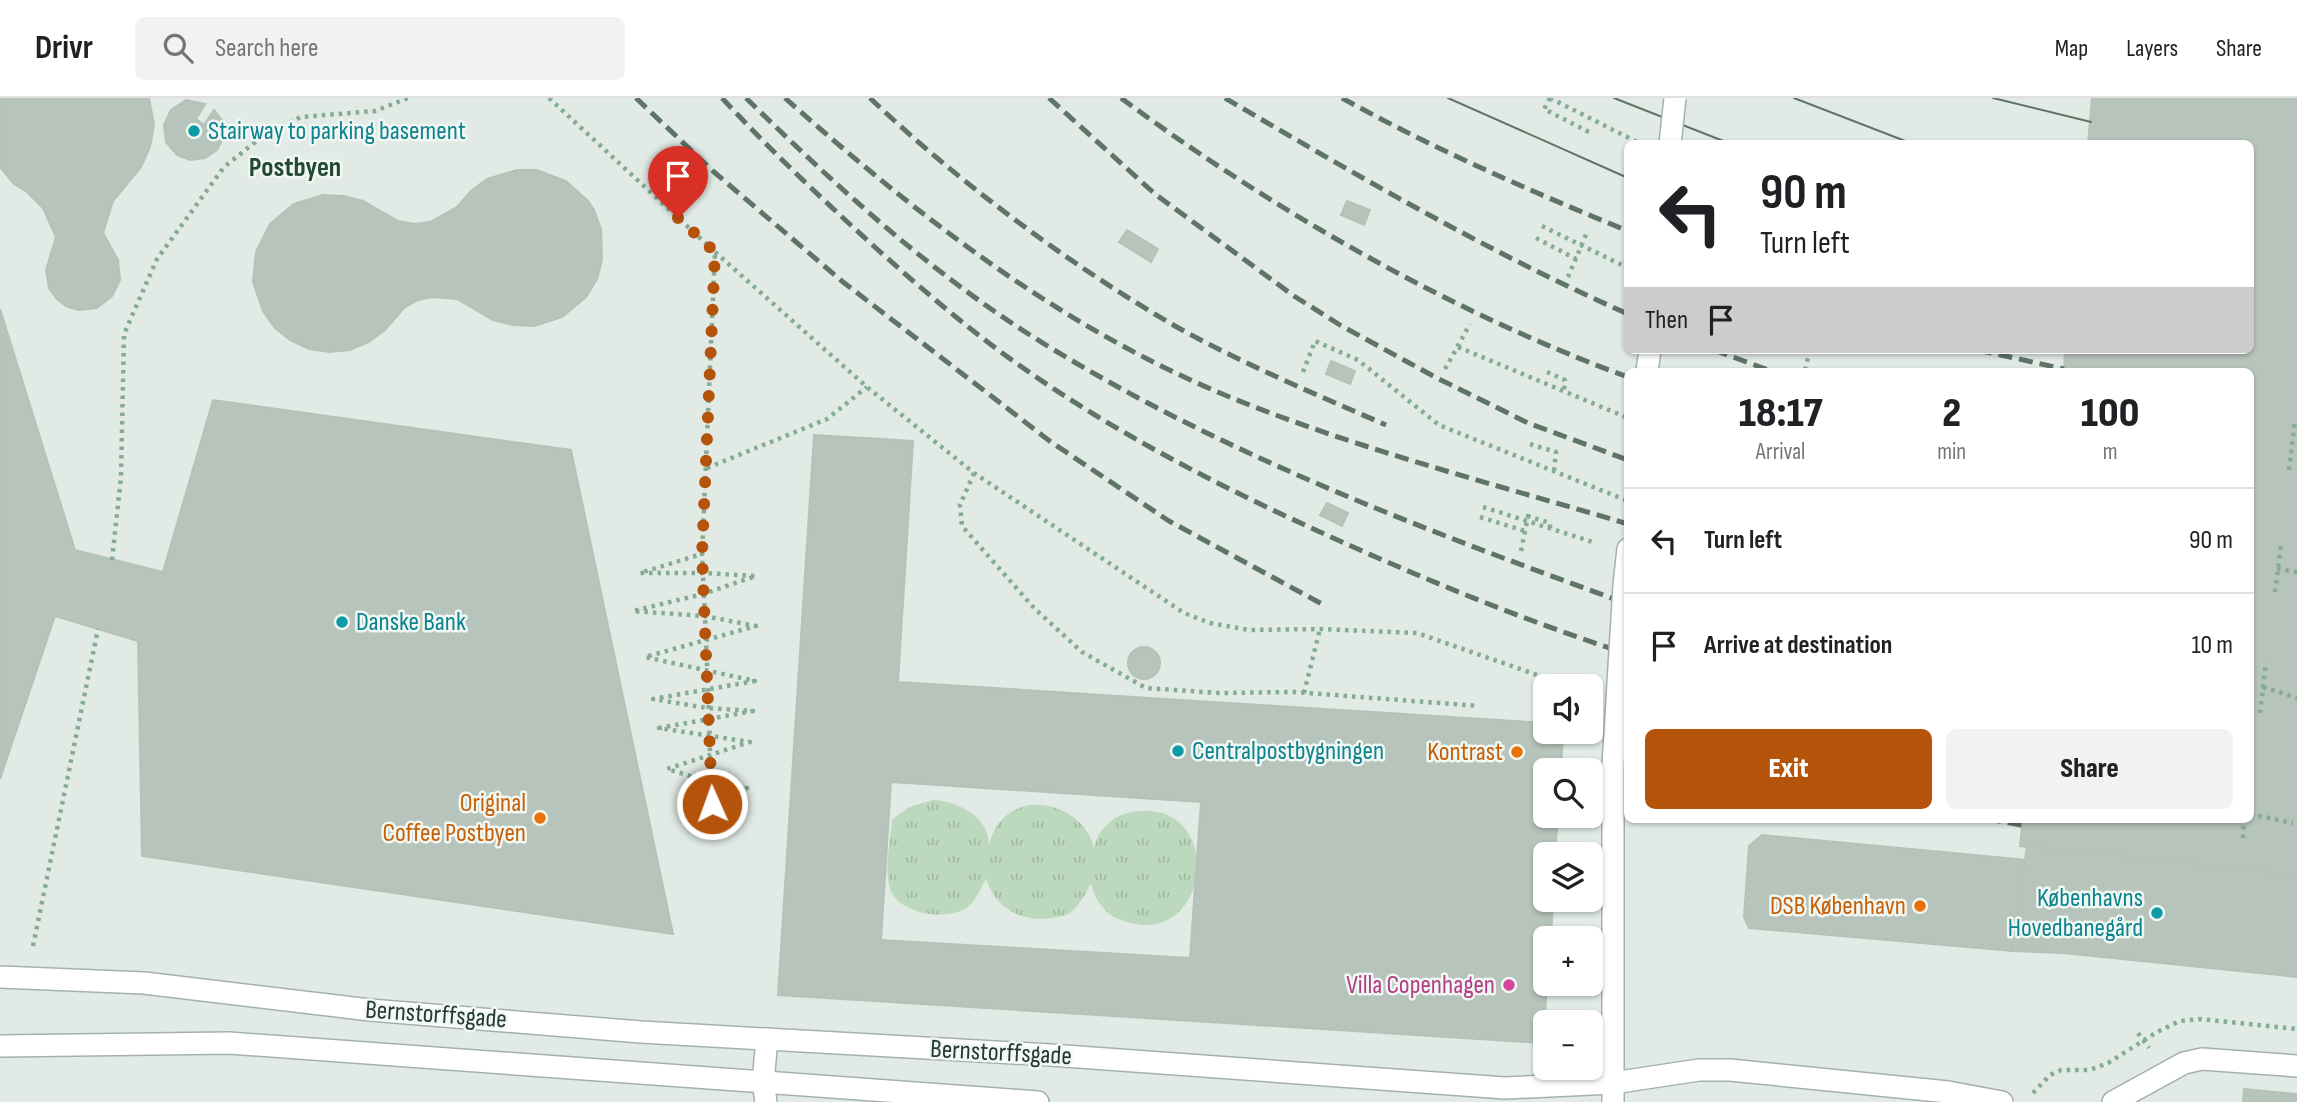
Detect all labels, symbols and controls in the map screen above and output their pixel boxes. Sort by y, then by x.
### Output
search box [135,17,625,80]
text: Drivr [35,28,93,68]
icon: search [159,29,197,67]
text: Search here [215,33,318,64]
text: Map [2055,34,2088,63]
text: Layers [2126,34,2178,63]
text: Share [2216,34,2262,63]
place label: Stairway to parking basement [208,116,466,147]
marker: Stairway to parking basement [186,123,202,139]
pin [648,146,708,218]
district label: Postbyen [249,151,341,184]
icon: arrive [659,157,697,195]
text: 90 m [1760,164,1847,223]
icon: left [1645,168,1736,259]
text: Turn left [1760,224,1850,263]
icon: arrive [1702,301,1740,339]
text: Then [1645,305,1688,336]
text: 18:17 [1739,388,1822,439]
text: 2 [1942,388,1961,439]
text: 100 [2081,388,2139,439]
text: Arrival [1756,438,1805,466]
text: min [1937,438,1966,466]
text: m [2103,438,2117,466]
icon: left [1645,522,1683,560]
text: Turn left [1704,525,1782,556]
text: 90 m [2189,525,2233,556]
place label: Danske Bank [356,607,466,638]
marker: Danske Bank [334,614,350,630]
icon: arrive [1645,627,1683,665]
text: Arrive at destination [1704,630,1892,661]
text: 10 m [2191,630,2233,661]
map controls [1533,674,1603,1080]
button: sound [1533,674,1603,744]
button: Exit [1645,729,1932,809]
button: Share [1946,729,2233,809]
place label: Centralpostbygningen [1192,736,1384,767]
place label: Kontrast [1427,737,1503,768]
marker: Centralpostbygningen [1170,743,1186,759]
marker: Kontrast [1509,744,1525,760]
button: search [1533,758,1603,828]
position arrow [675,767,749,841]
place label: Original Coffee Postbyen [383,788,526,849]
marker: Original Coffee Postbyen [532,810,548,826]
button: layers [1533,842,1603,912]
place label: Københavns Hovedbanegård [2008,883,2143,944]
place label: DSB København [1770,891,1906,922]
marker: DSB København [1912,898,1928,914]
marker: Københavns Hovedbanegård [2149,905,2165,921]
button: + [1533,926,1603,996]
place label: Villa Copenhagen [1346,970,1495,1001]
marker: Villa Copenhagen [1501,977,1517,993]
street label: Bernstorffsgade [364,995,508,1035]
button: − [1533,1010,1603,1080]
street label: Bernstorffsgade [929,1034,1073,1072]

